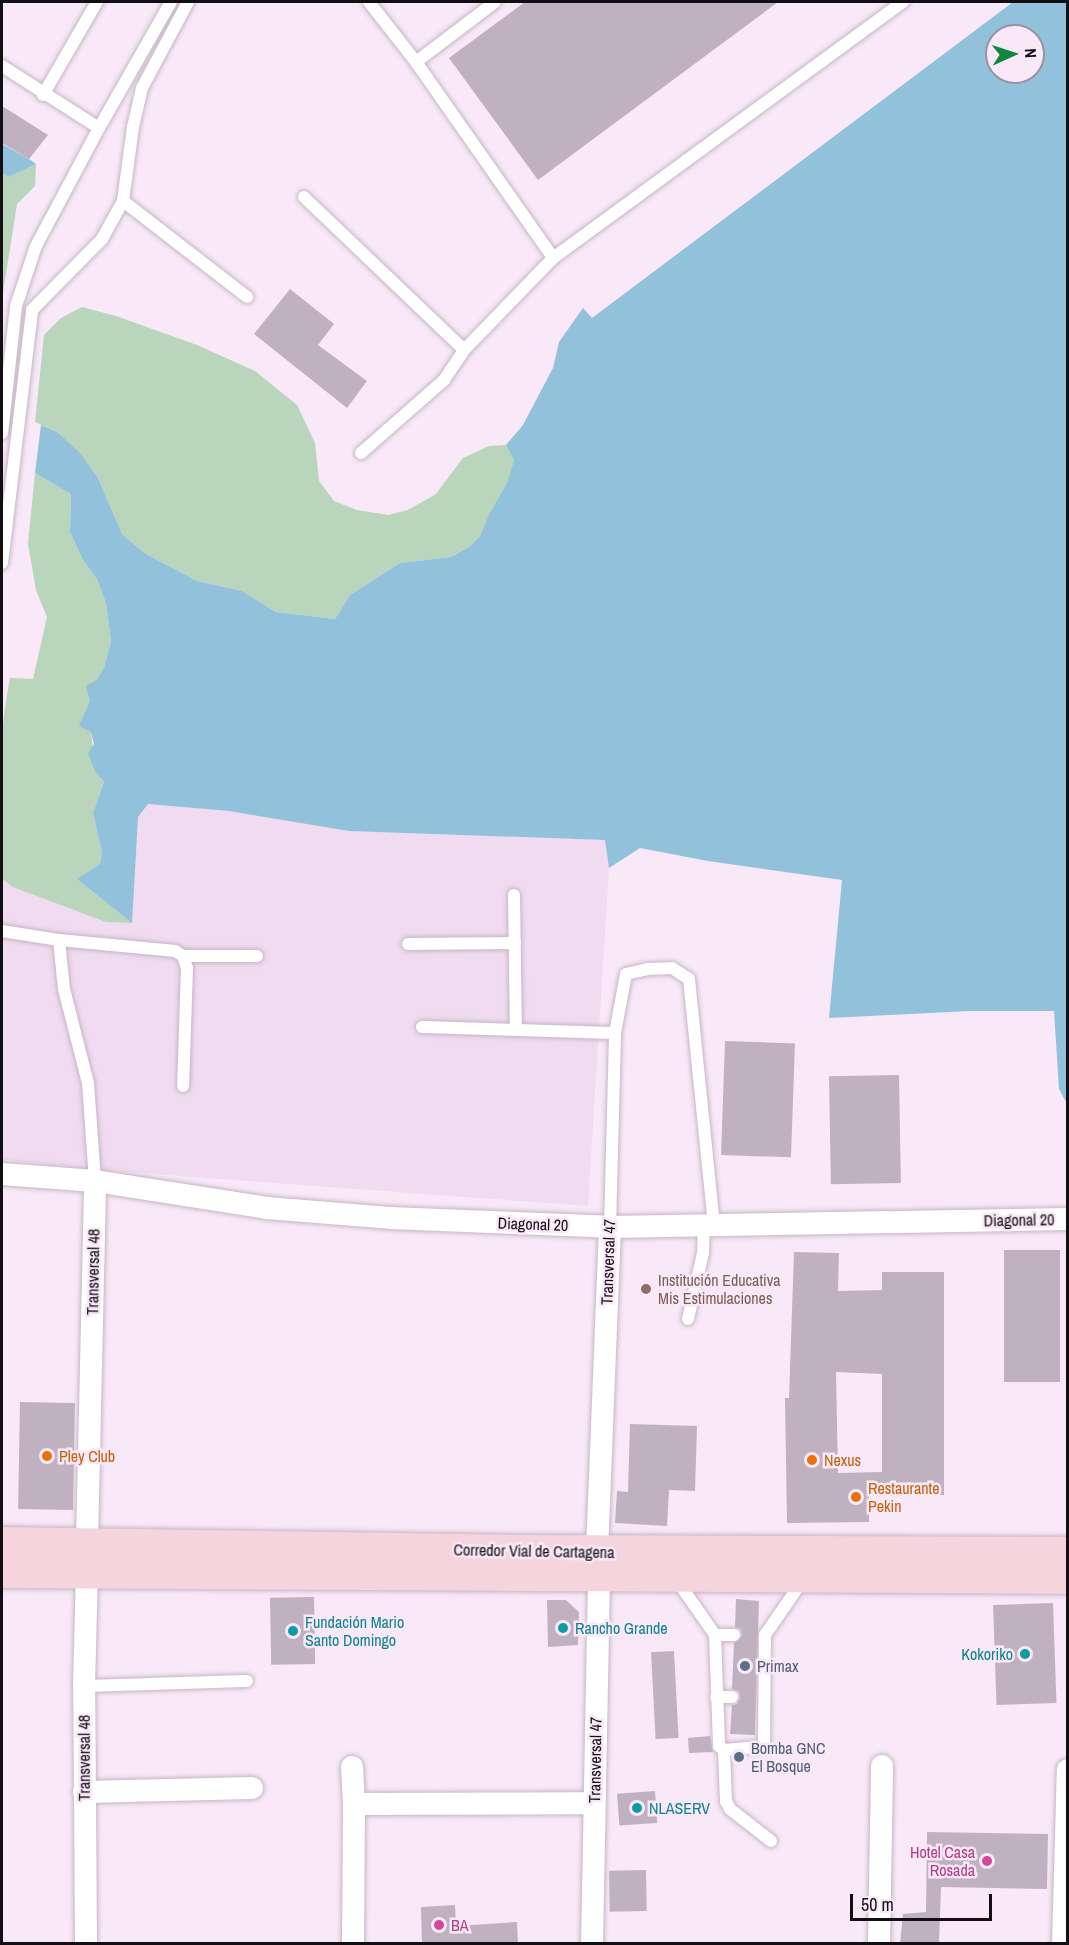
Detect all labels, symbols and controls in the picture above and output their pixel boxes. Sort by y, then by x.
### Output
north arrow [985,24,1045,84]
text: N [1020,48,1042,58]
street label: Diagonal 20 [983,1210,1055,1230]
street label: Diagonal 20 [497,1213,569,1235]
street label: Transversal 47 [597,1219,619,1305]
street label: Transversal 48 [83,1229,103,1315]
place label: Institución Educativa Mis Estimulaciones [658,1270,781,1308]
marker: Institución Educativa Mis Estimulaciones [639,1282,653,1296]
place label: Pley Club [59,1446,115,1466]
marker: Pley Club [40,1449,54,1463]
place label: Nexus [824,1450,861,1470]
marker: Nexus [805,1453,819,1467]
place label: Restaurante Pekin [868,1478,939,1516]
marker: Restaurante Pekin [849,1490,863,1504]
street label: Corredor Vial de Cartagena [453,1540,615,1562]
place label: Fundación Mario Santo Domingo [305,1612,404,1650]
place label: Rancho Grande [575,1618,668,1638]
marker: Rancho Grande [556,1621,570,1635]
marker: Fundación Mario Santo Domingo [286,1624,300,1638]
place label: Kokoriko [961,1644,1013,1664]
marker: Kokoriko [1018,1647,1032,1661]
place label: Primax [757,1656,799,1676]
marker: Primax [738,1659,752,1673]
street label: Transversal 48 [74,1715,94,1801]
street label: Transversal 47 [585,1717,605,1803]
place label: Bomba GNC El Bosque [751,1738,825,1776]
marker: Bomba GNC El Bosque [732,1750,746,1764]
place label: NLASERV [649,1798,710,1818]
marker: NLASERV [630,1801,644,1815]
place label: Hotel Casa Rosada [910,1842,975,1880]
marker: Hotel Casa Rosada [980,1854,994,1868]
scale bar [853,1882,996,1920]
text: 50 m [861,1892,894,1917]
place label: BA [451,1915,469,1935]
marker: BA [432,1918,446,1932]

